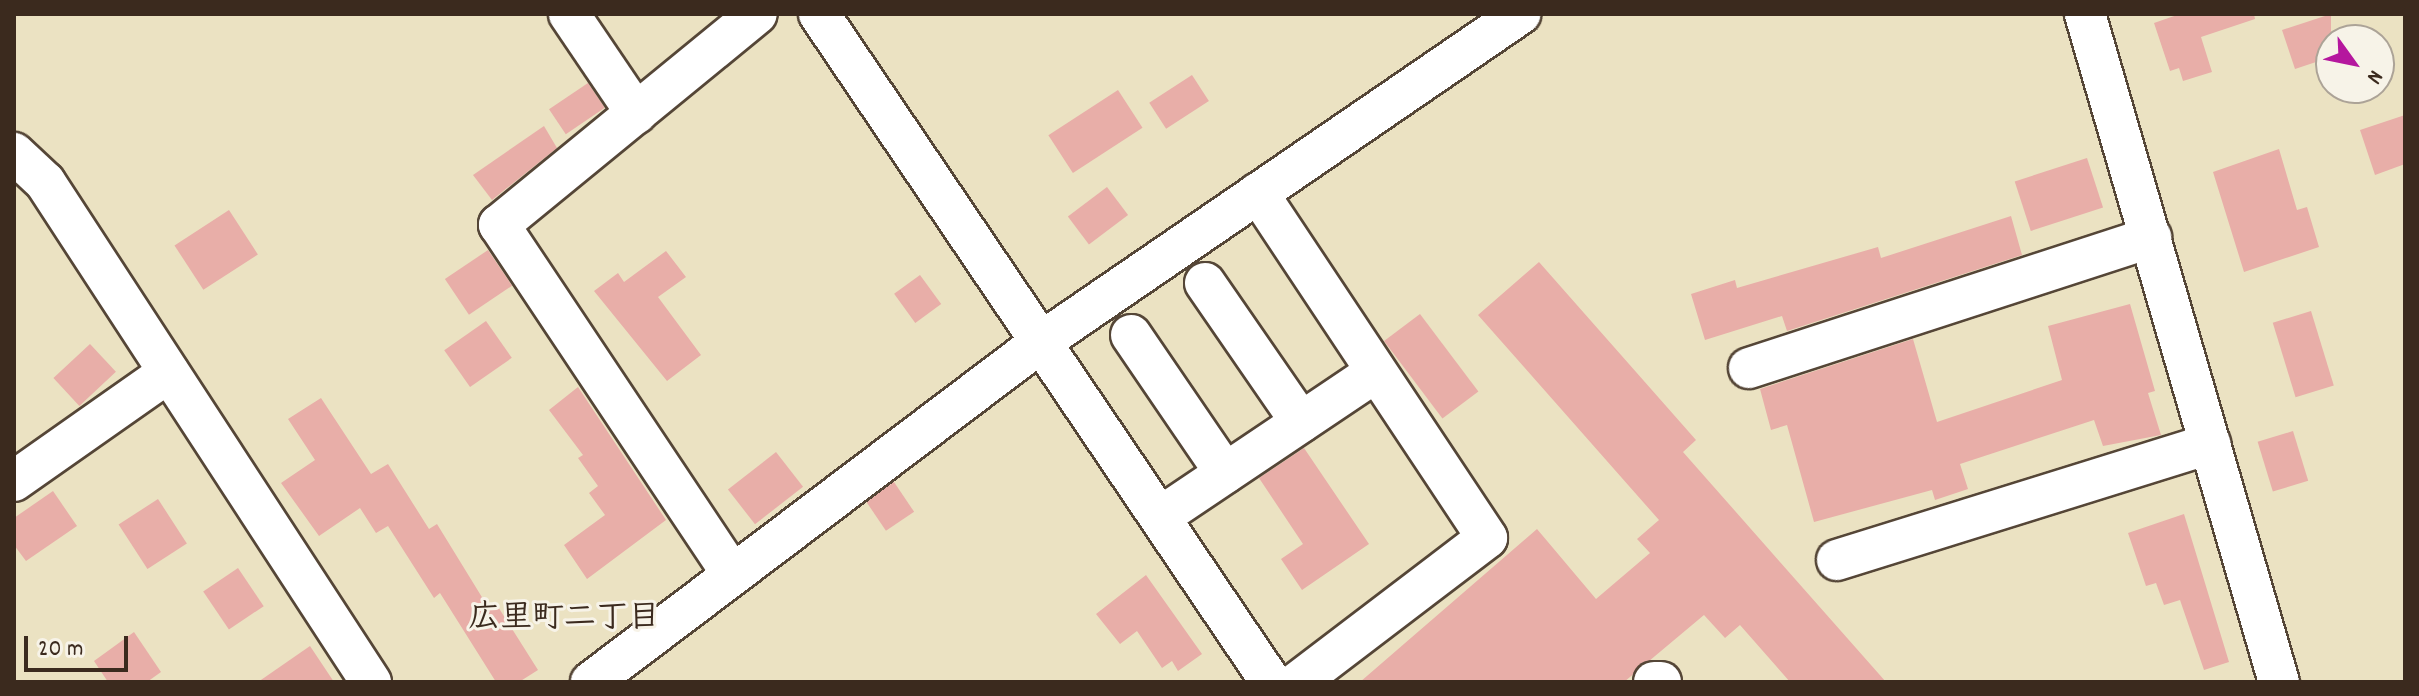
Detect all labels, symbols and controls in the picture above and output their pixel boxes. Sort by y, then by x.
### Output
north arrow [2315,24,2395,104]
text: N [2358,63,2390,89]
district label: 広里町二丁目 [468,601,660,639]
scale bar [28,620,132,670]
text: 20 m [38,633,84,667]

